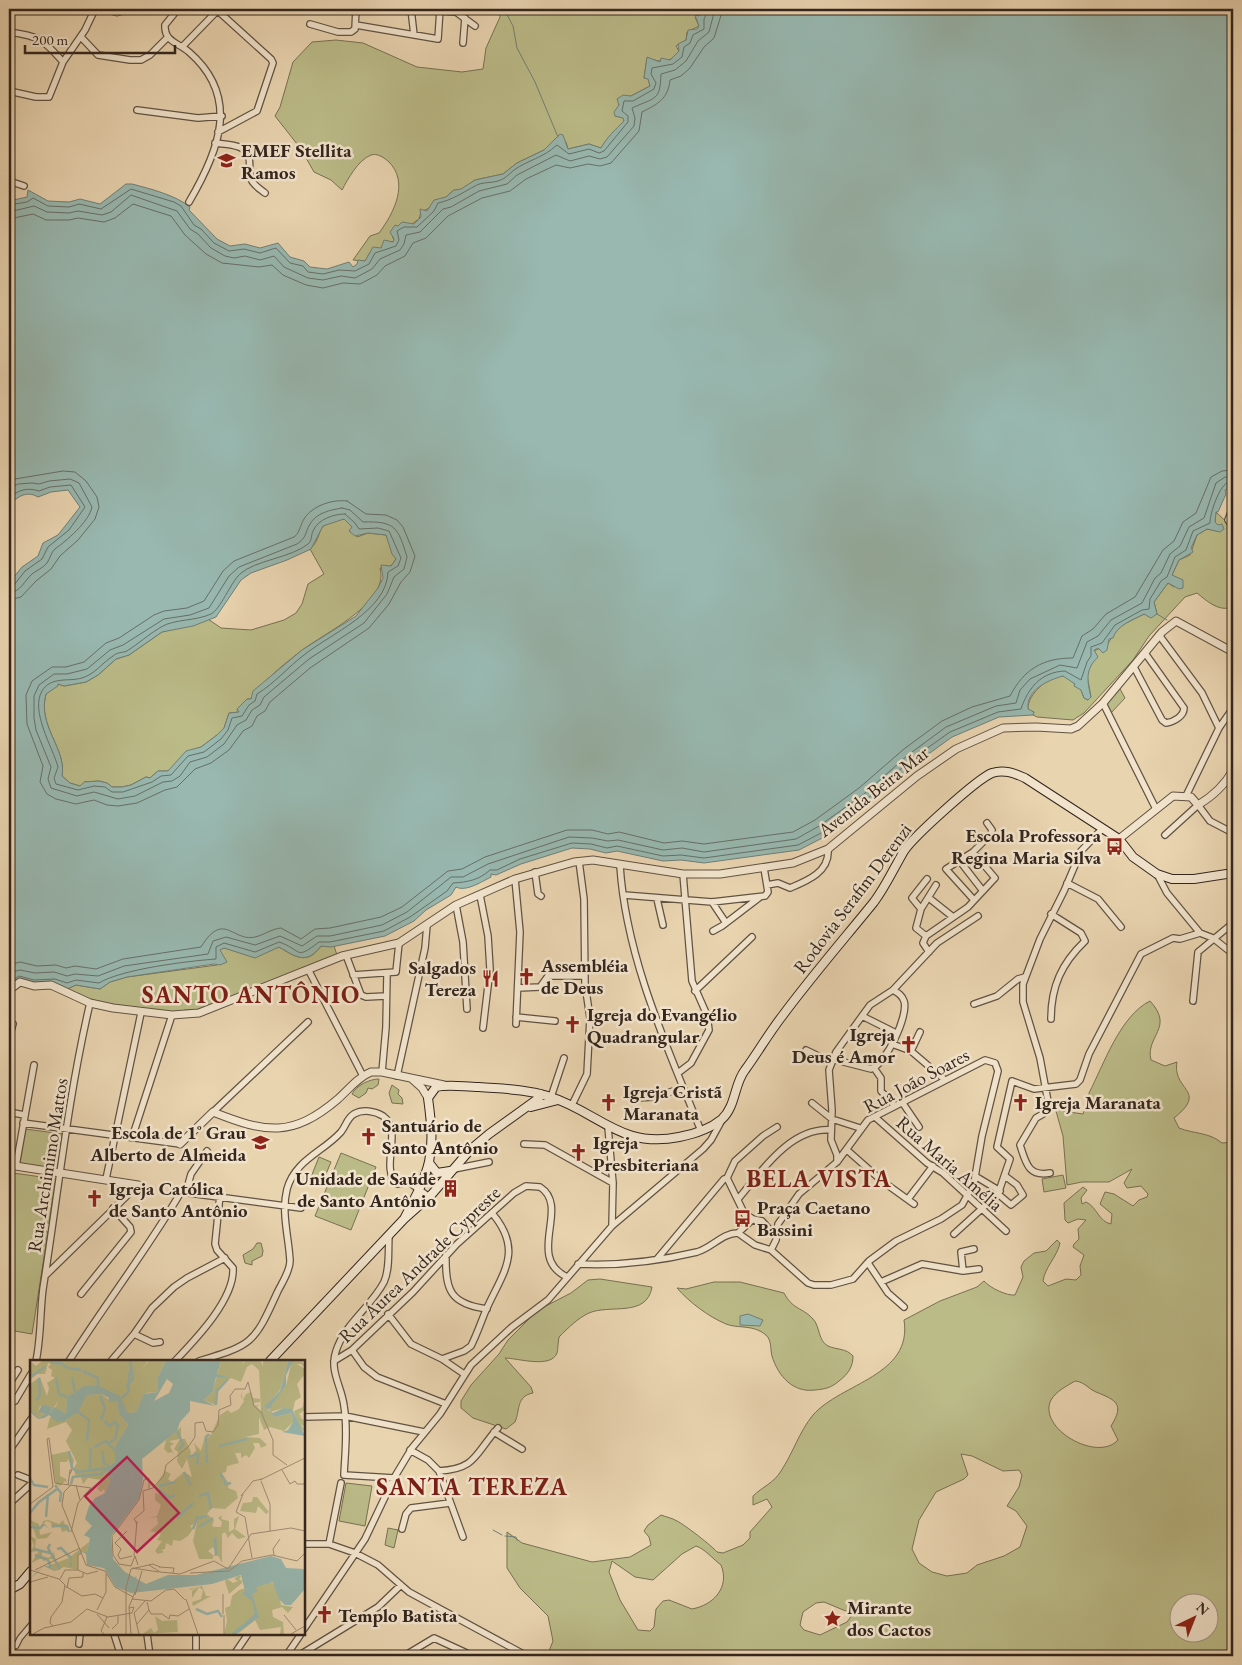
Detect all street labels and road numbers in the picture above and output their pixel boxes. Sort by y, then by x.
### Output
street label: Avenida Beira Mar [812,740,934,843]
street label: Rodovia Serafim Derenzi [788,818,917,978]
street label: Rua João Soares [859,1042,974,1119]
street label: Rua Archimimo Mattos [21,1076,74,1254]
street label: Rua Maria Amélia [891,1110,1009,1217]
street label: Rua Áurea Andrade Cypreste [333,1180,506,1348]

